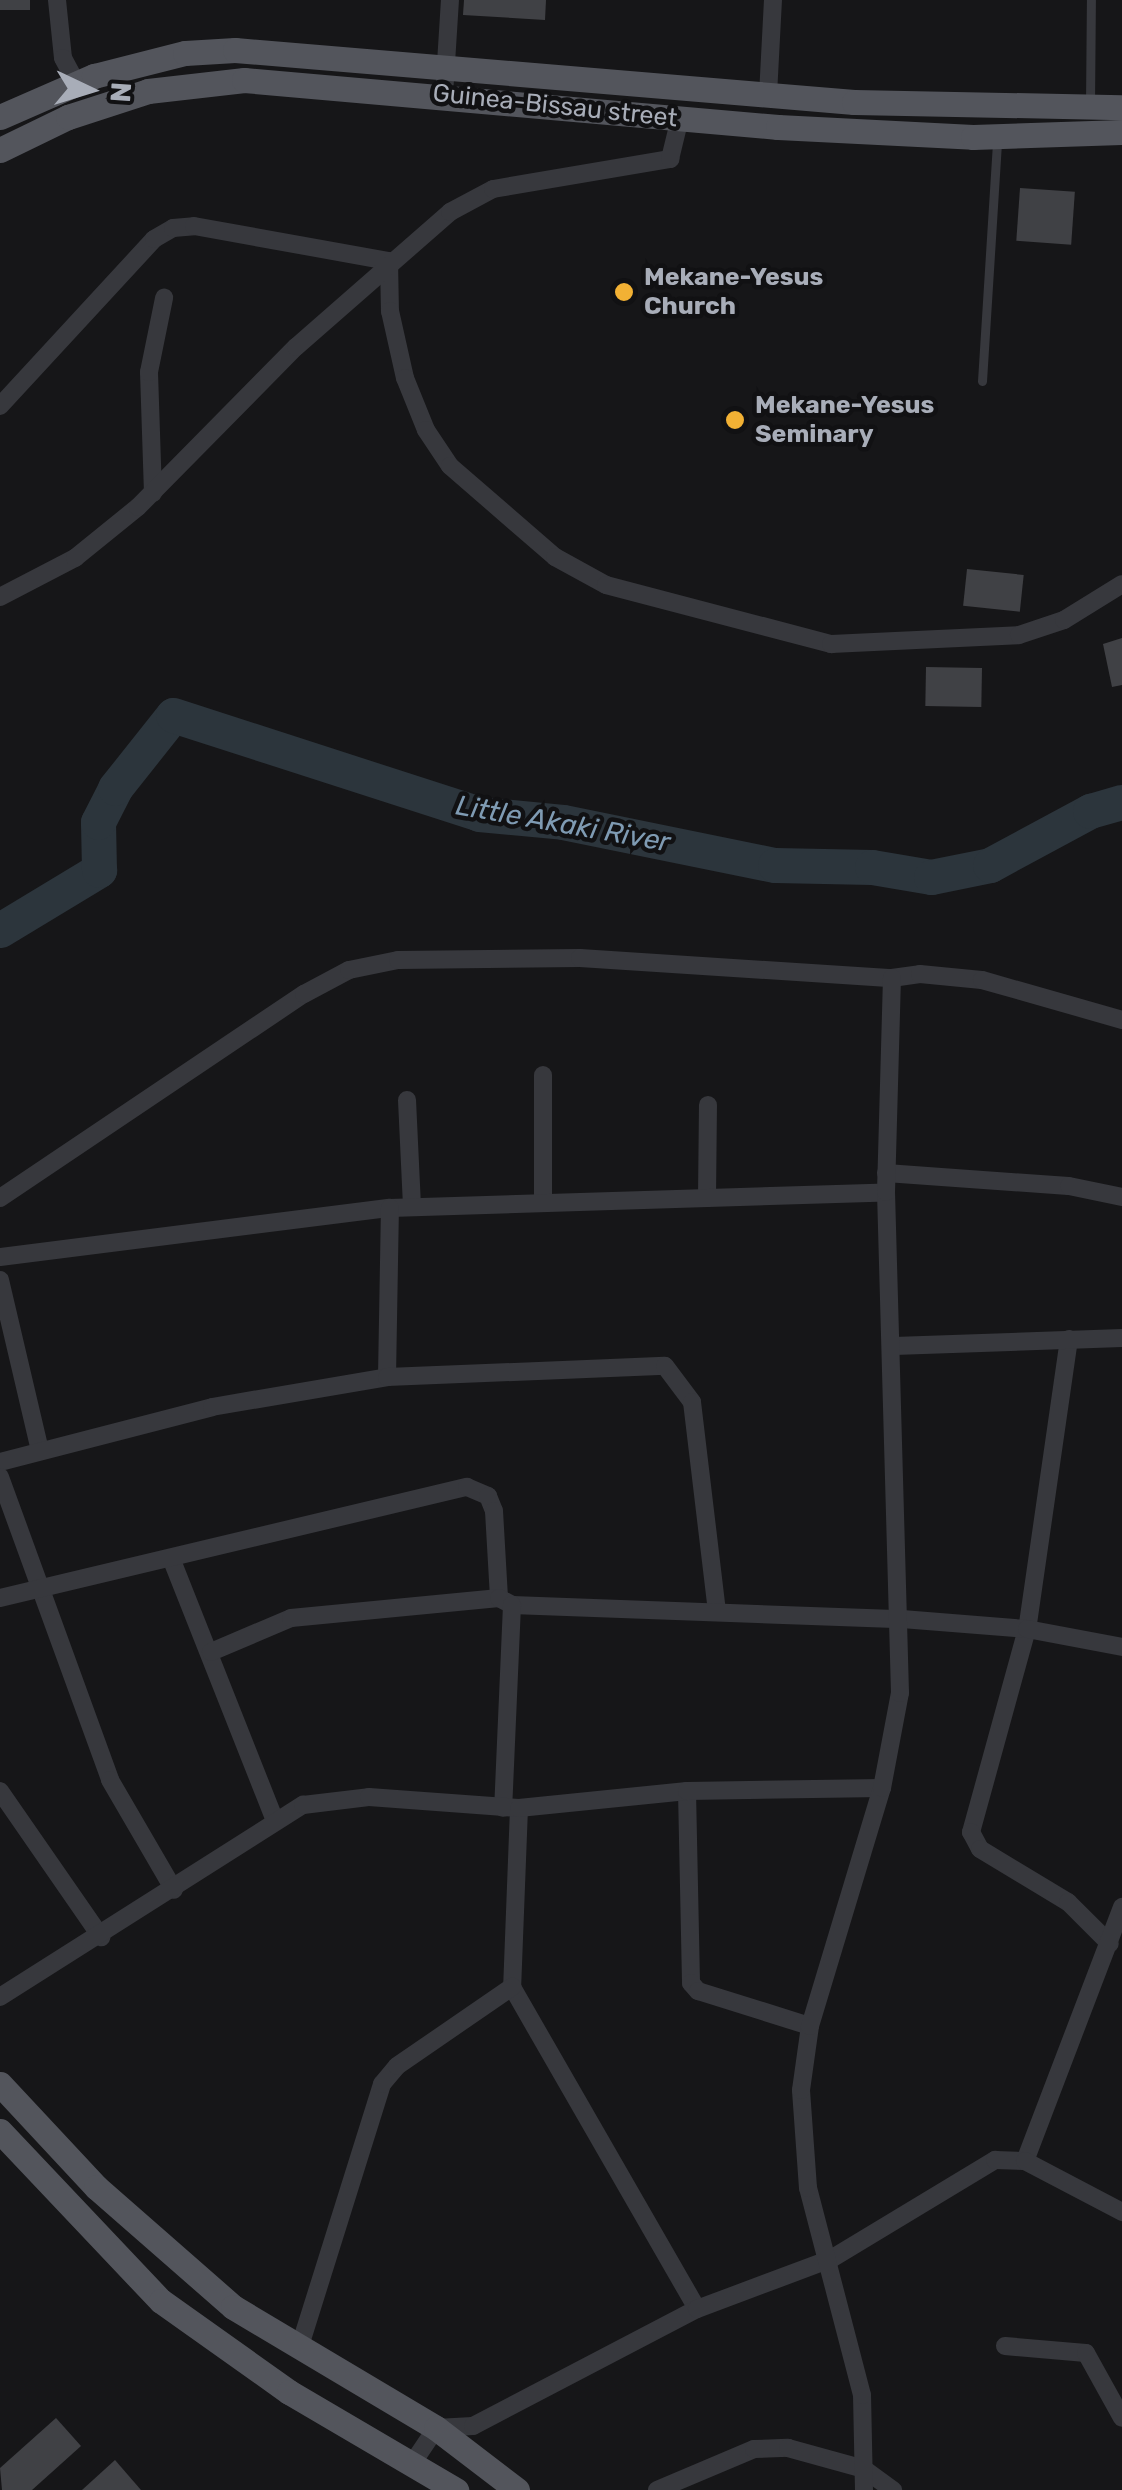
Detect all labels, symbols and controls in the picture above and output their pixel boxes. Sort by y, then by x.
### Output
north arrow [40,40,140,140]
street label: Guinea-Bissau street [431,78,679,134]
text: N [103,81,138,103]
place label: Mekane-Yesus Church [644,263,823,322]
marker: Mekane-Yesus Church [613,281,635,303]
place label: Mekane-Yesus Seminary [755,391,934,450]
marker: Mekane-Yesus Seminary [724,409,746,431]
water label: Little Akaki River [453,789,673,859]

